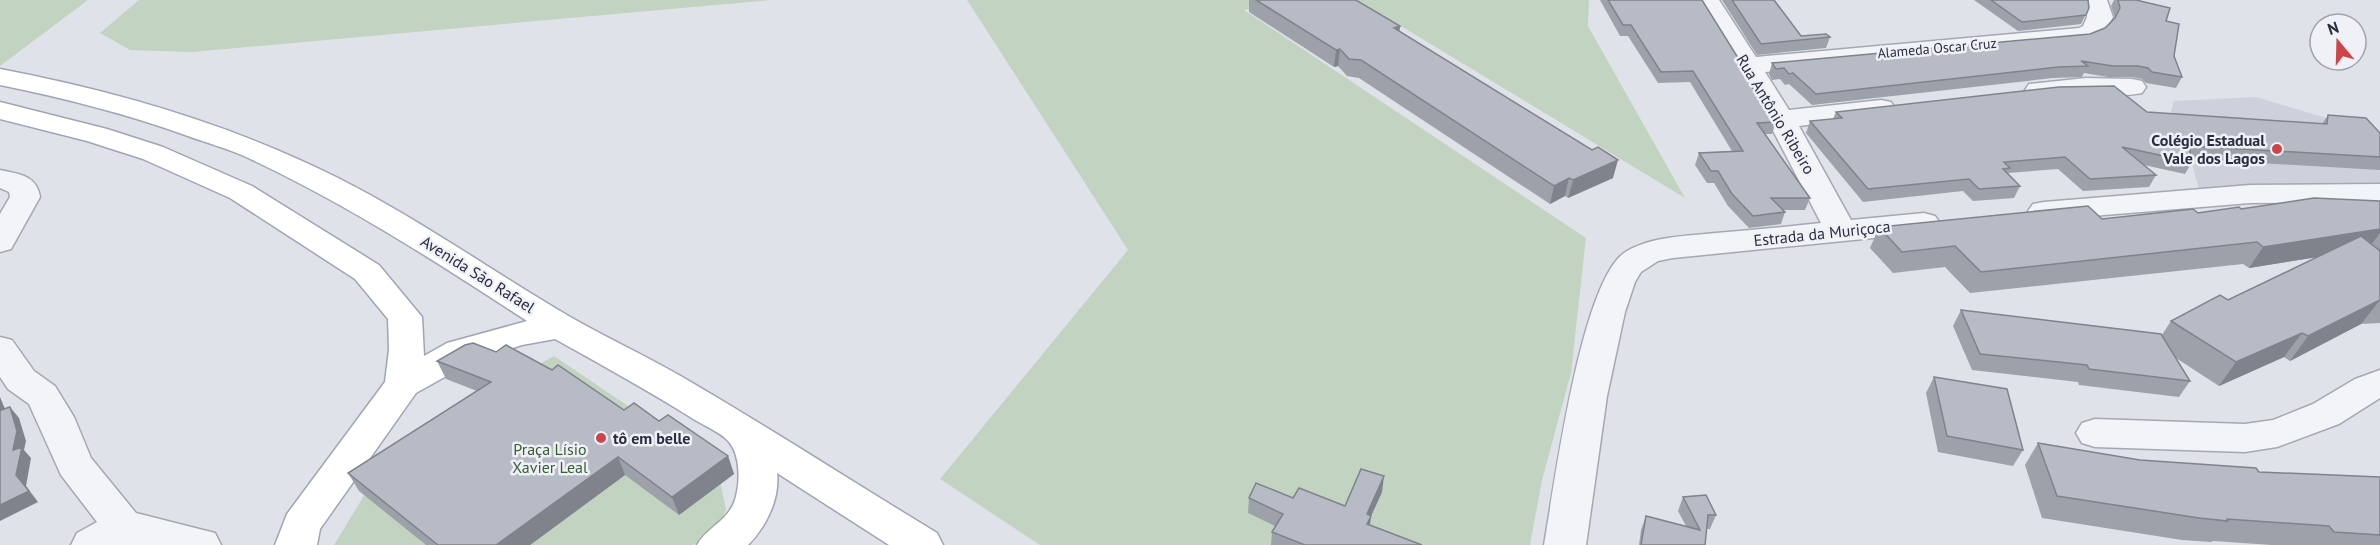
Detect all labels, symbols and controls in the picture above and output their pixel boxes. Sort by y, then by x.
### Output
north arrow [2308,12,2368,72]
text: N [2325,17,2341,39]
street label: Alameda Oscar Cruz [1877,34,1997,62]
street label: Rua Antônio Ribeiro [1732,50,1820,178]
place label: Colégio Estadual Vale dos Lagos [2151,130,2265,168]
marker: Colégio Estadual Vale dos Lagos [2270,142,2284,156]
street label: Estrada da Muriçoca [1753,216,1891,250]
street label: Avenida São Rafael [417,231,539,317]
place label: tô em belle [613,428,690,448]
marker: tô em belle [594,431,608,445]
park label: Praça Lísio Xavier Leal [512,439,588,477]

